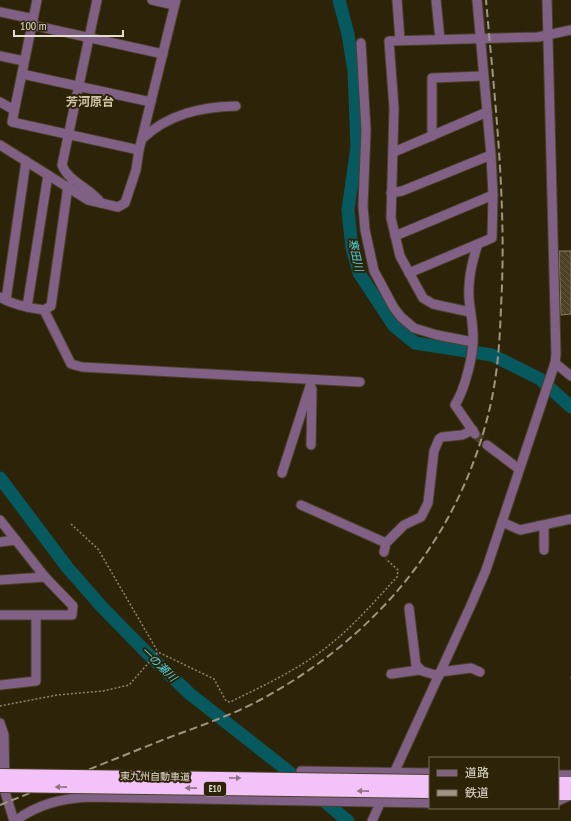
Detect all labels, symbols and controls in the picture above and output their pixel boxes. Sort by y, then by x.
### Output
scale bar [14,12,123,38]
text: 100 m [20,18,47,33]
district label: 芳河原台 [66,94,114,109]
water label: 寒田川 [345,237,367,274]
water label: 一の瀬川 [138,644,180,685]
legend [429,757,559,809]
text: 道路 [465,765,489,780]
street label: 東九州自動車道 [120,769,190,784]
one-way arrow [229,775,242,781]
road number: E10 [204,782,226,796]
one-way arrow [55,783,67,790]
one-way arrow [185,785,197,792]
text: 鉄道 [465,785,489,800]
one-way arrow [356,788,369,794]

